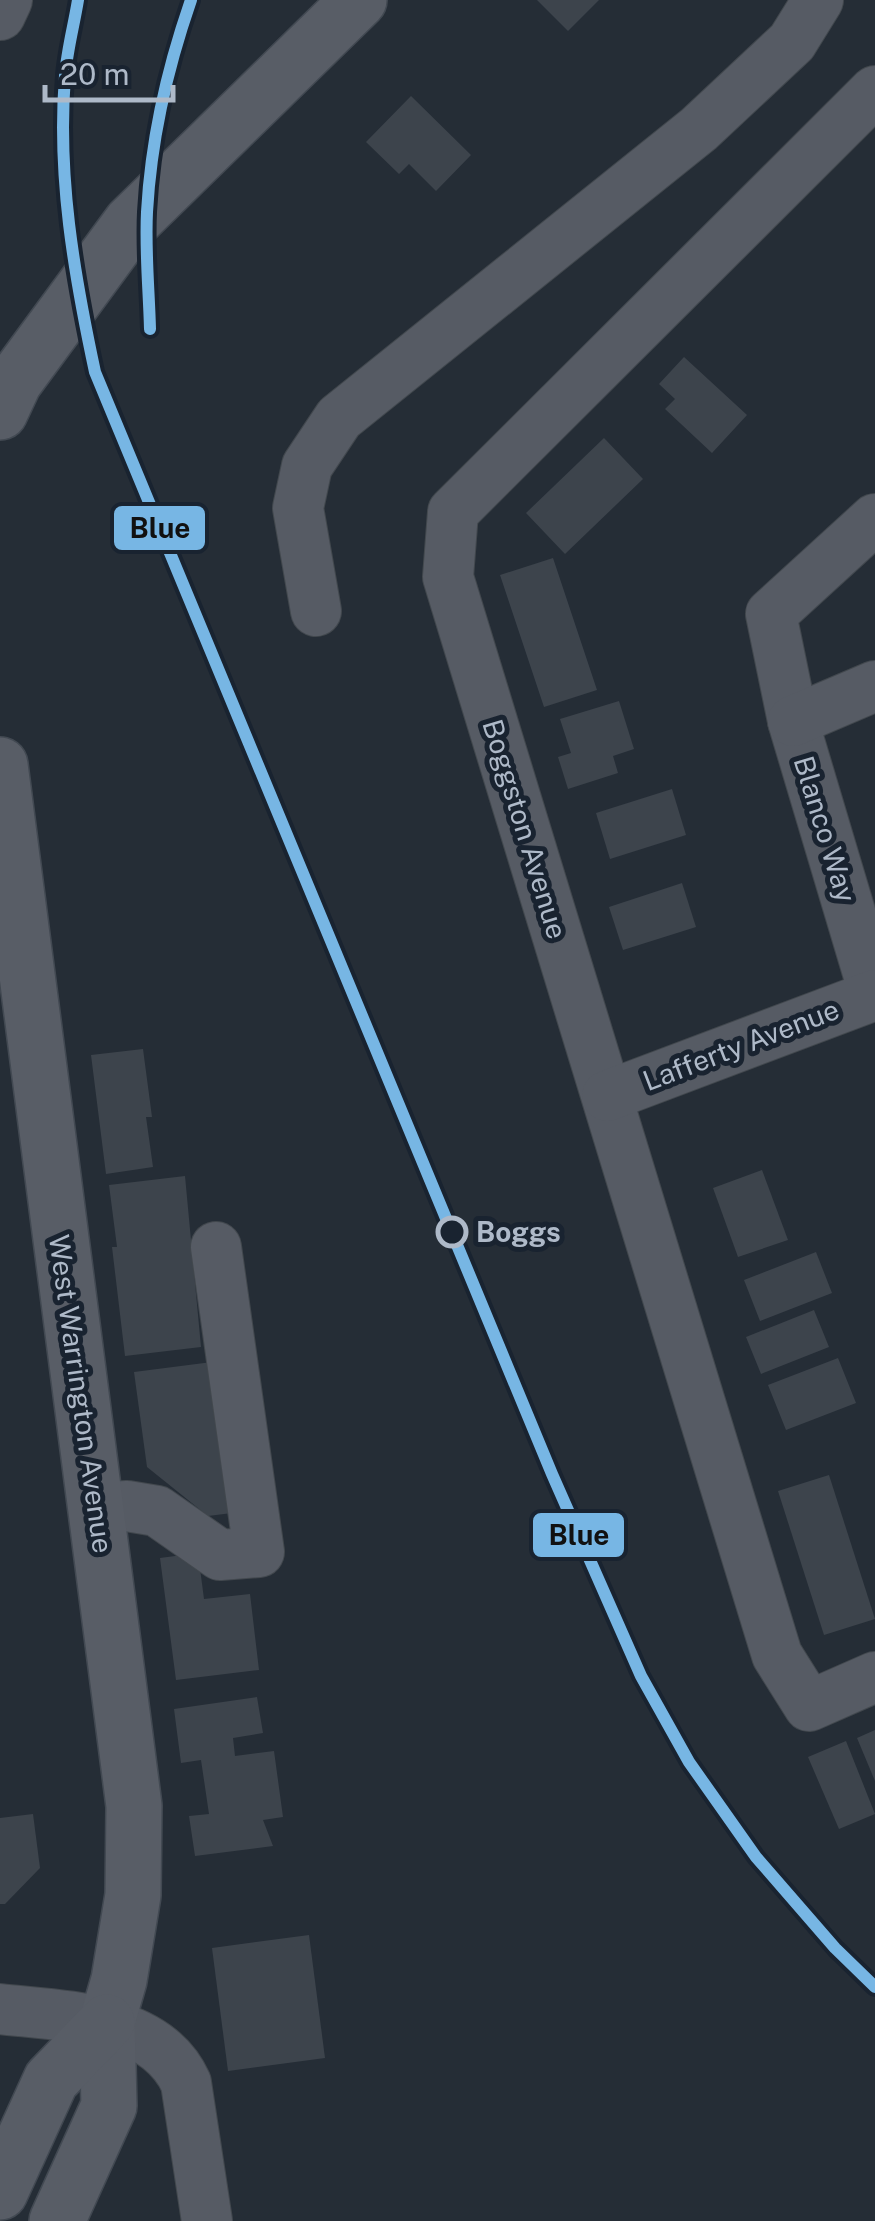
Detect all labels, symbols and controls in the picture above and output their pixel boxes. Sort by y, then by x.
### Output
scale bar [45,40,172,102]
text: 20 m [60,56,129,92]
line badge: Blue [112,504,207,552]
text: Blue [130,511,190,544]
street label: Boggston Avenue [476,715,575,943]
street label: Blanco Way [788,752,863,906]
street label: Lafferty Avenue [638,992,843,1097]
place label: Boggs [476,1215,561,1248]
marker: Boggs [437,1217,467,1247]
street label: West Warrington Avenue [43,1233,120,1555]
line badge: Blue [531,1511,626,1559]
text: Blue [549,1518,609,1551]

